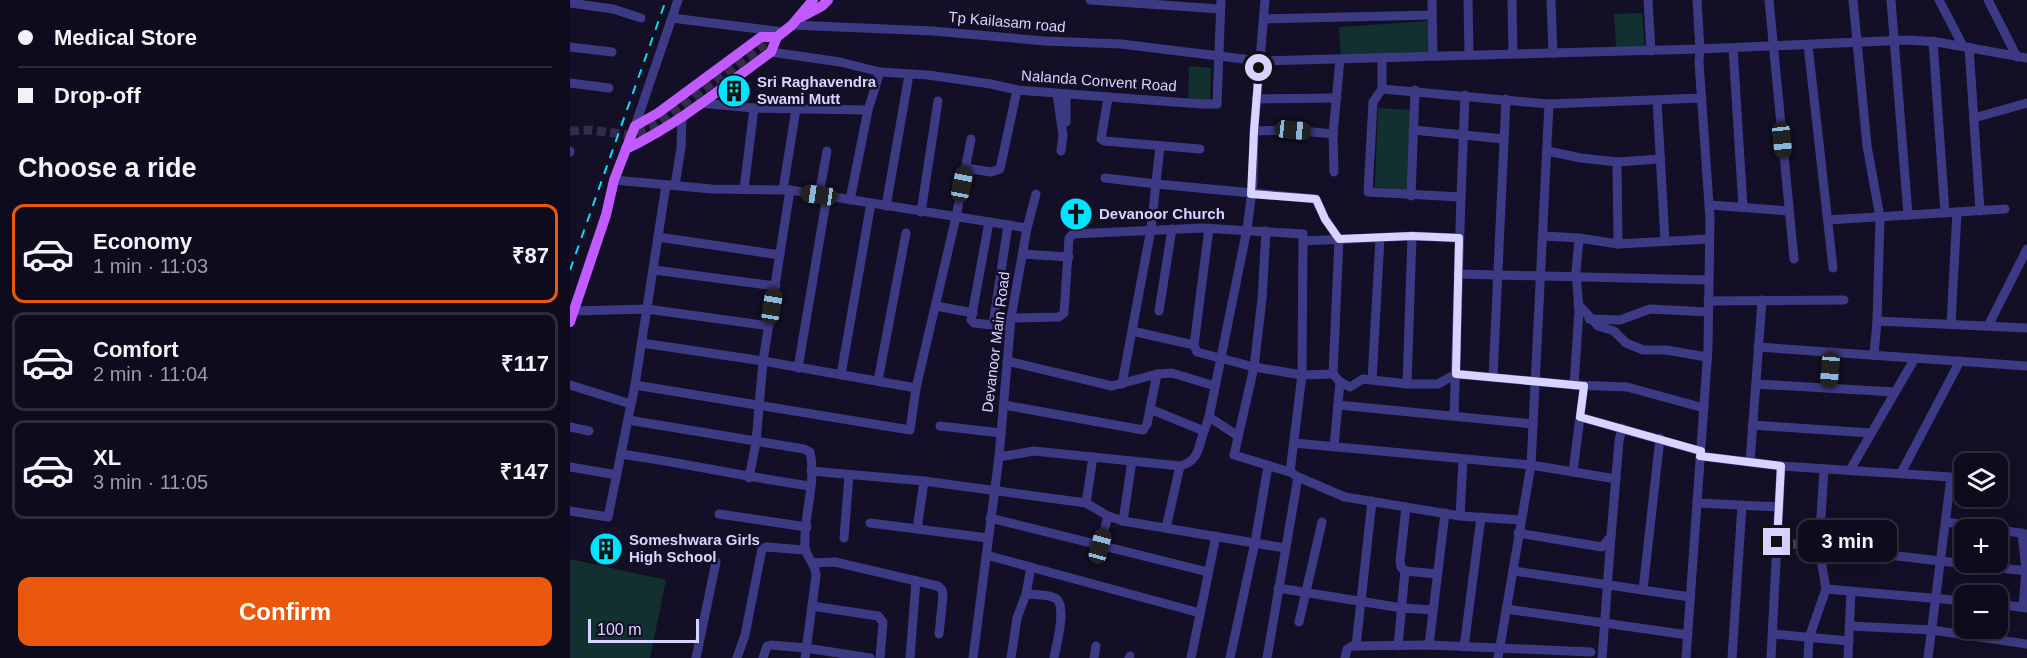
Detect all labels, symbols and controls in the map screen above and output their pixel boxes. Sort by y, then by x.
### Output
street label: Tp Kailasam road [948,8,1066,35]
text: Medical Store [54,25,197,50]
route start [1245,54,1272,81]
street label: Nalanda Convent Road [1021,67,1177,94]
building icon: Sri Raghavendra Swami Mutt [716,73,752,109]
place label: Sri Raghavendra Swami Mutt [757,73,877,107]
text: Drop-off [54,83,141,108]
car [1274,119,1312,141]
car [1771,121,1793,159]
text: Choose a ride [18,153,197,183]
car [950,165,974,203]
car [800,184,838,206]
church icon: Devanoor Church [1058,196,1094,232]
place label: Devanoor Church [1099,205,1225,222]
icon: car [21,227,75,281]
text: Economy [93,229,192,254]
text: ₹87 [512,243,549,268]
text: 1 min · 11:03 [93,255,208,277]
street label: Devanoor Main Road [978,271,1013,413]
car [760,287,784,325]
icon: car [21,335,75,389]
text: Comfort [93,337,179,362]
text: ₹117 [501,351,549,376]
car [1819,351,1841,389]
text: 2 min · 11:04 [93,363,208,385]
icon: car [21,443,75,497]
text: XL [93,445,121,470]
map controls [1954,453,2008,639]
button: layers [1954,453,2008,507]
text: ₹147 [500,459,549,484]
text: 3 min · 11:05 [93,471,208,493]
button: + [1954,519,2008,573]
callout: 3 min [1798,521,1897,563]
car [1087,526,1113,566]
route end [1763,528,1790,555]
text: 3 min [1821,530,1874,552]
building icon: Someshwara Girls High School [588,531,624,567]
place label: Someshwara Girls High School [629,531,760,565]
button: Confirm [18,577,552,646]
button: − [1954,585,2008,639]
scale bar [588,616,699,644]
text: 100 m [597,621,641,638]

